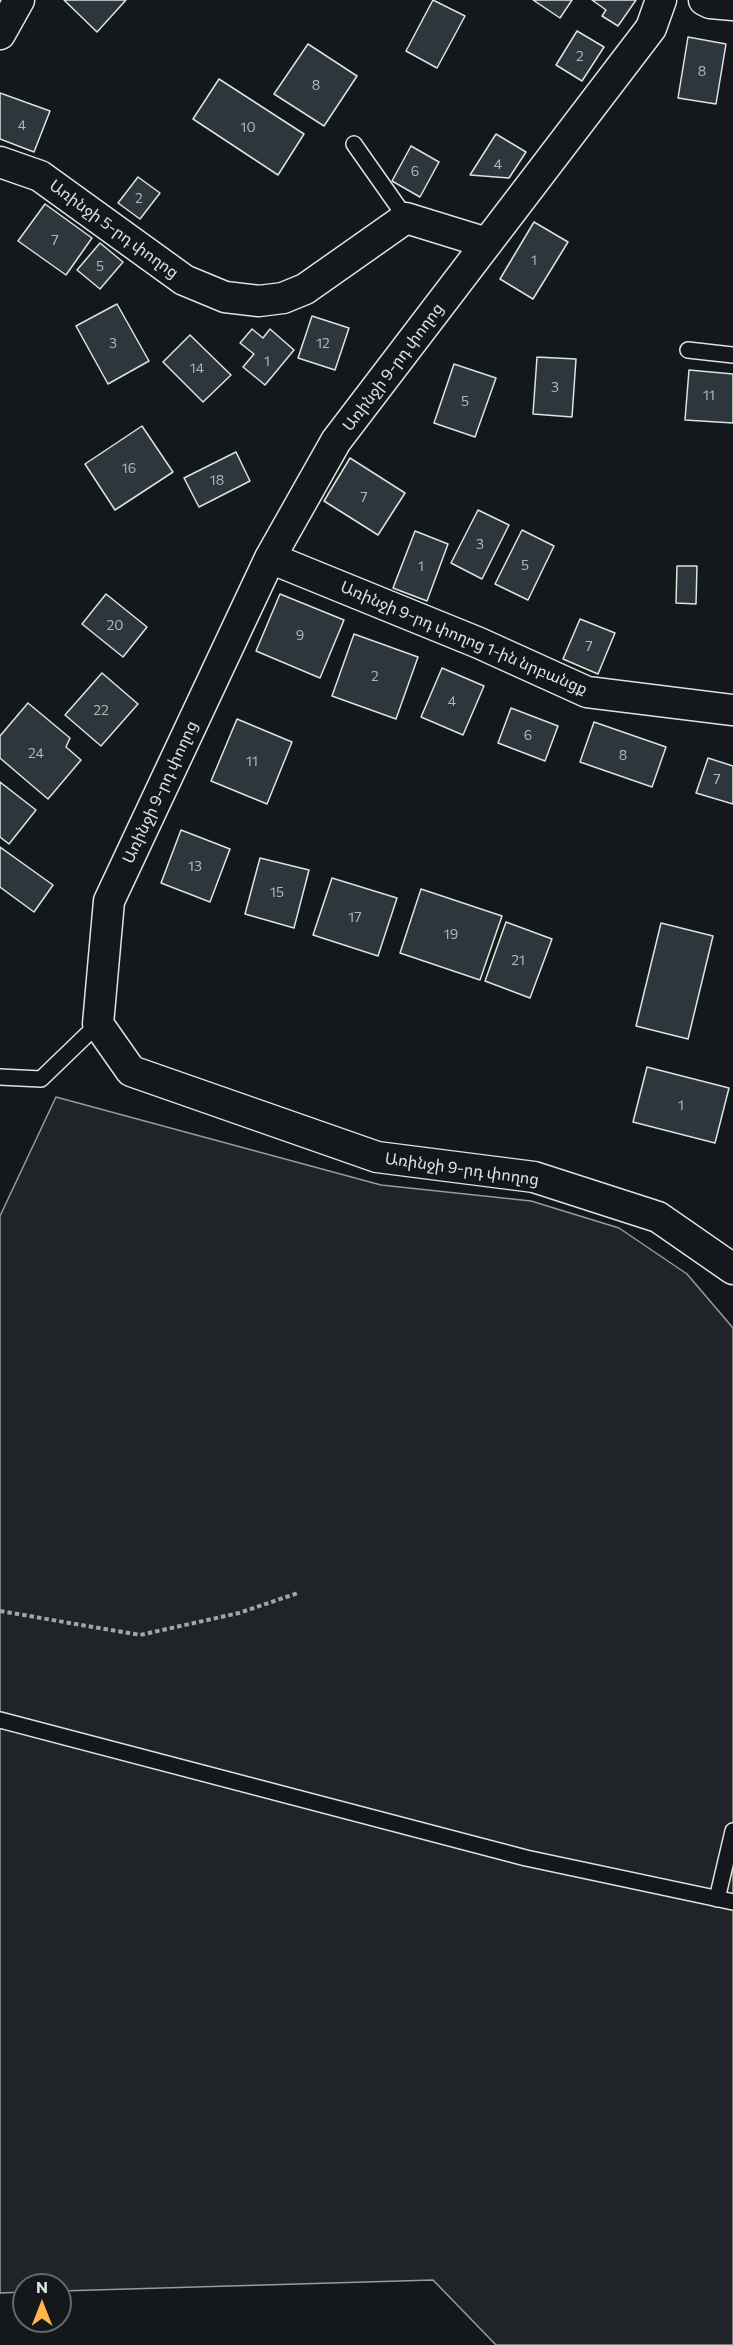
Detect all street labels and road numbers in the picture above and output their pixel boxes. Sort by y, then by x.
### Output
street label: Առինջի 5-րդ փողոց [46,176,182,282]
street label: Առինջի 9-րդ փողոց [339,299,447,435]
street label: Առինջի 9-րդ փողոց 1-ին նրբանցք [338,577,590,699]
street label: Առինջի 9-րդ փողոց [118,718,202,866]
street label: Առինջի 9-րդ փողոց [384,1149,540,1189]

